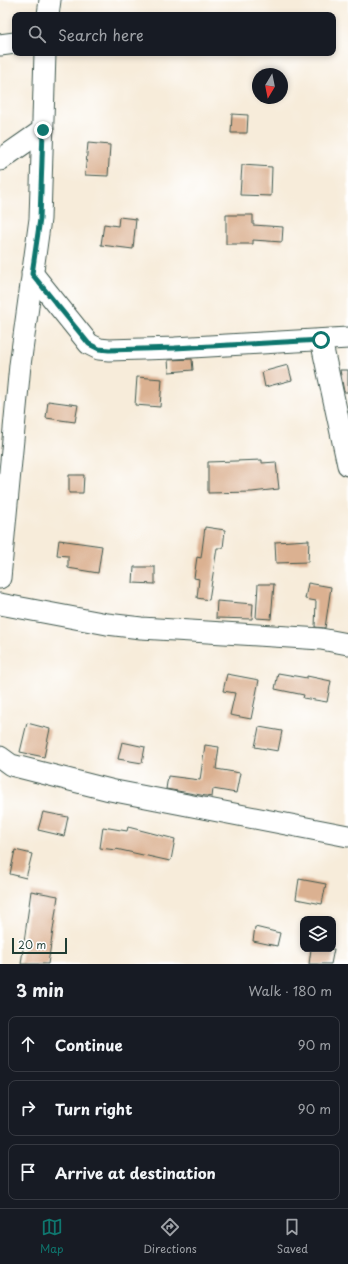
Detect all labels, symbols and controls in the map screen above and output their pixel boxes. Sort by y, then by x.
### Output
search box [12,12,336,56]
icon: search [26,23,48,45]
text: Search here [58,23,144,46]
north arrow [252,68,288,104]
route end [34,121,52,139]
route start [312,331,330,349]
map controls [300,916,336,952]
button: layers [300,916,336,952]
scale bar [12,936,67,955]
text: 20 m [18,936,46,953]
text: 3 min [16,977,64,1003]
text: Walk · 180 m [249,981,332,1000]
icon: ahead [17,1033,39,1055]
text: Continue [55,1033,123,1056]
text: 90 m [298,1035,331,1054]
icon: right [17,1097,39,1119]
text: Turn right [55,1097,132,1120]
text: 90 m [298,1099,331,1118]
icon: arrive [17,1161,39,1183]
text: Arrive at destination [55,1161,216,1184]
tab: Map [40,1216,63,1257]
tab: Directions [143,1216,197,1257]
tab: Saved [277,1216,308,1257]

